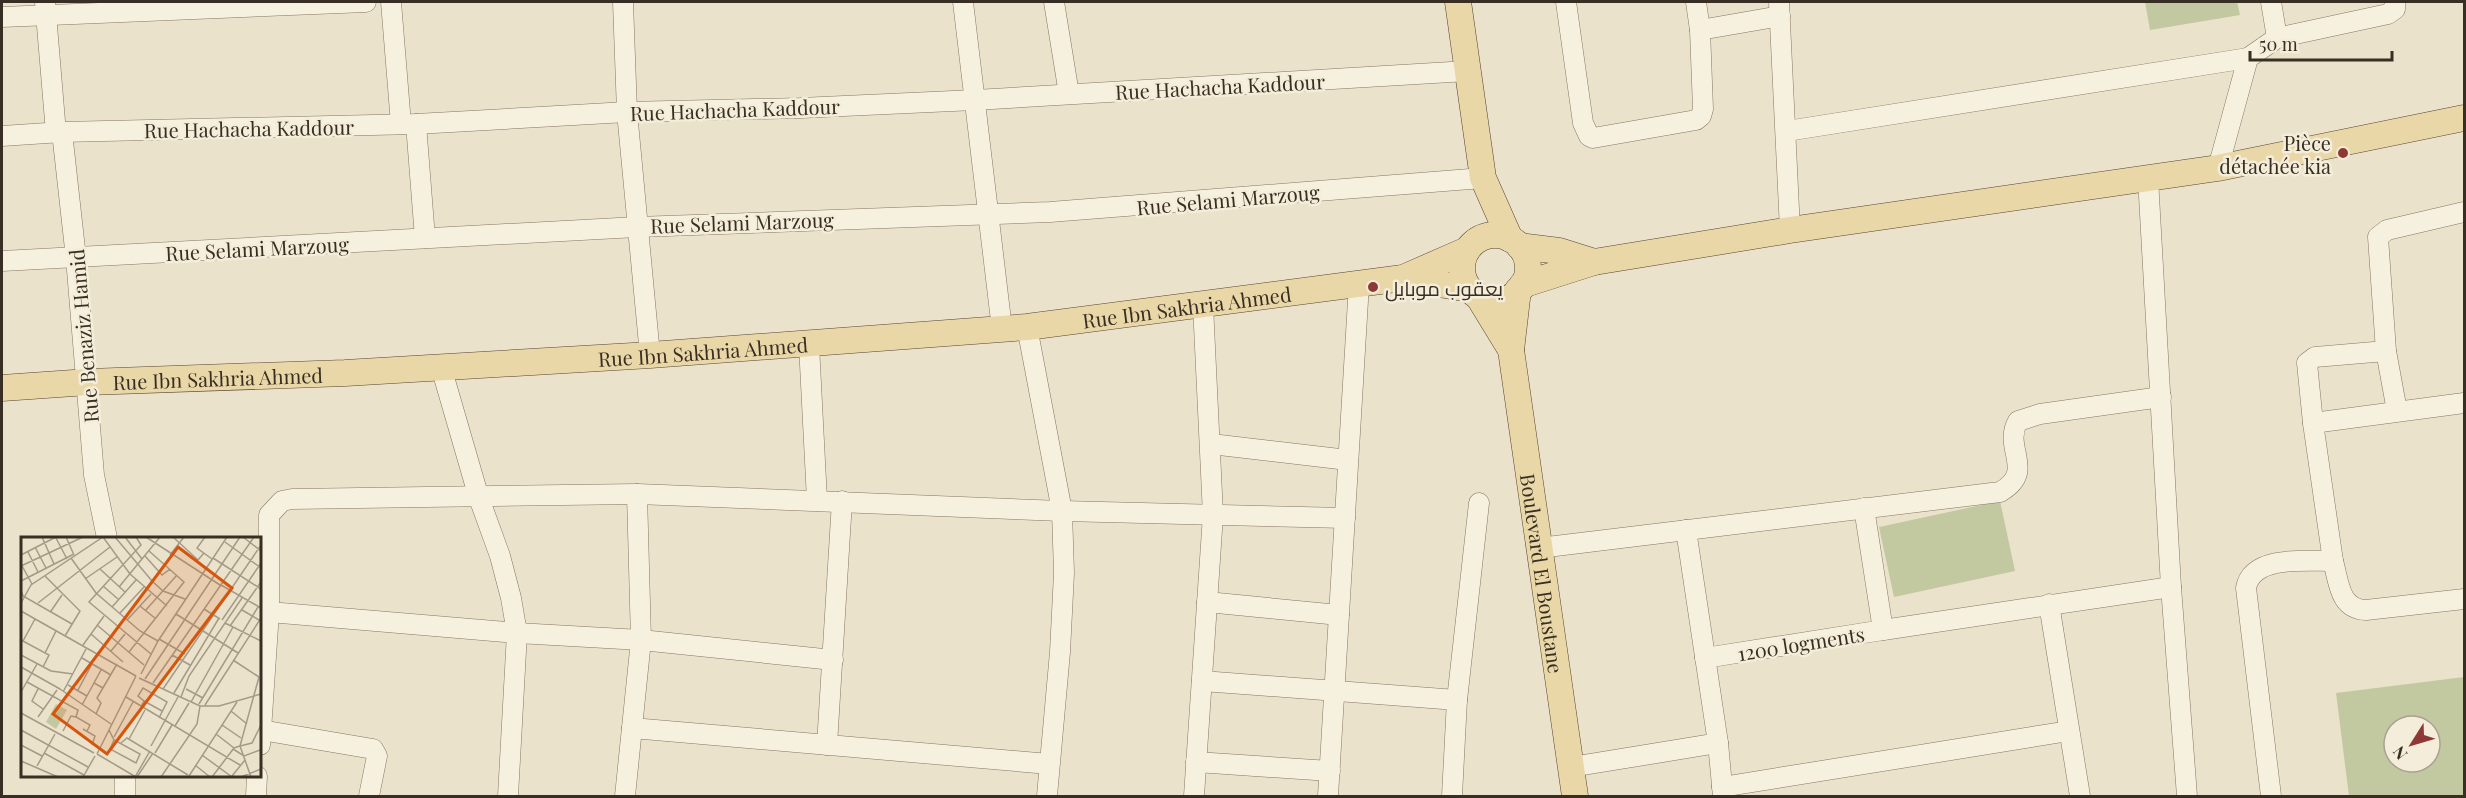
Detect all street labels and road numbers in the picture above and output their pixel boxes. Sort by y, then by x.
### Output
street label: Rue Hachacha Kaddour [1114,67,1326,105]
street label: Rue Hachacha Kaddour [630,92,841,126]
street label: Rue Hachacha Kaddour [144,113,354,143]
street label: Rue Selami Marzoug [1135,178,1321,220]
street label: Rue Selami Marzoug [650,205,835,239]
street label: Rue Selami Marzoug [165,230,350,266]
street label: Rue Benaziz Hamid [62,248,104,424]
street label: Rue Ibn Sakhria Ahmed [1081,279,1293,333]
street label: Rue Ibn Sakhria Ahmed [597,330,809,372]
street label: Rue Ibn Sakhria Ahmed [112,360,324,395]
street label: Boulevard El Boustane [1515,472,1571,675]
street label: 1200 logments [1736,620,1866,666]

